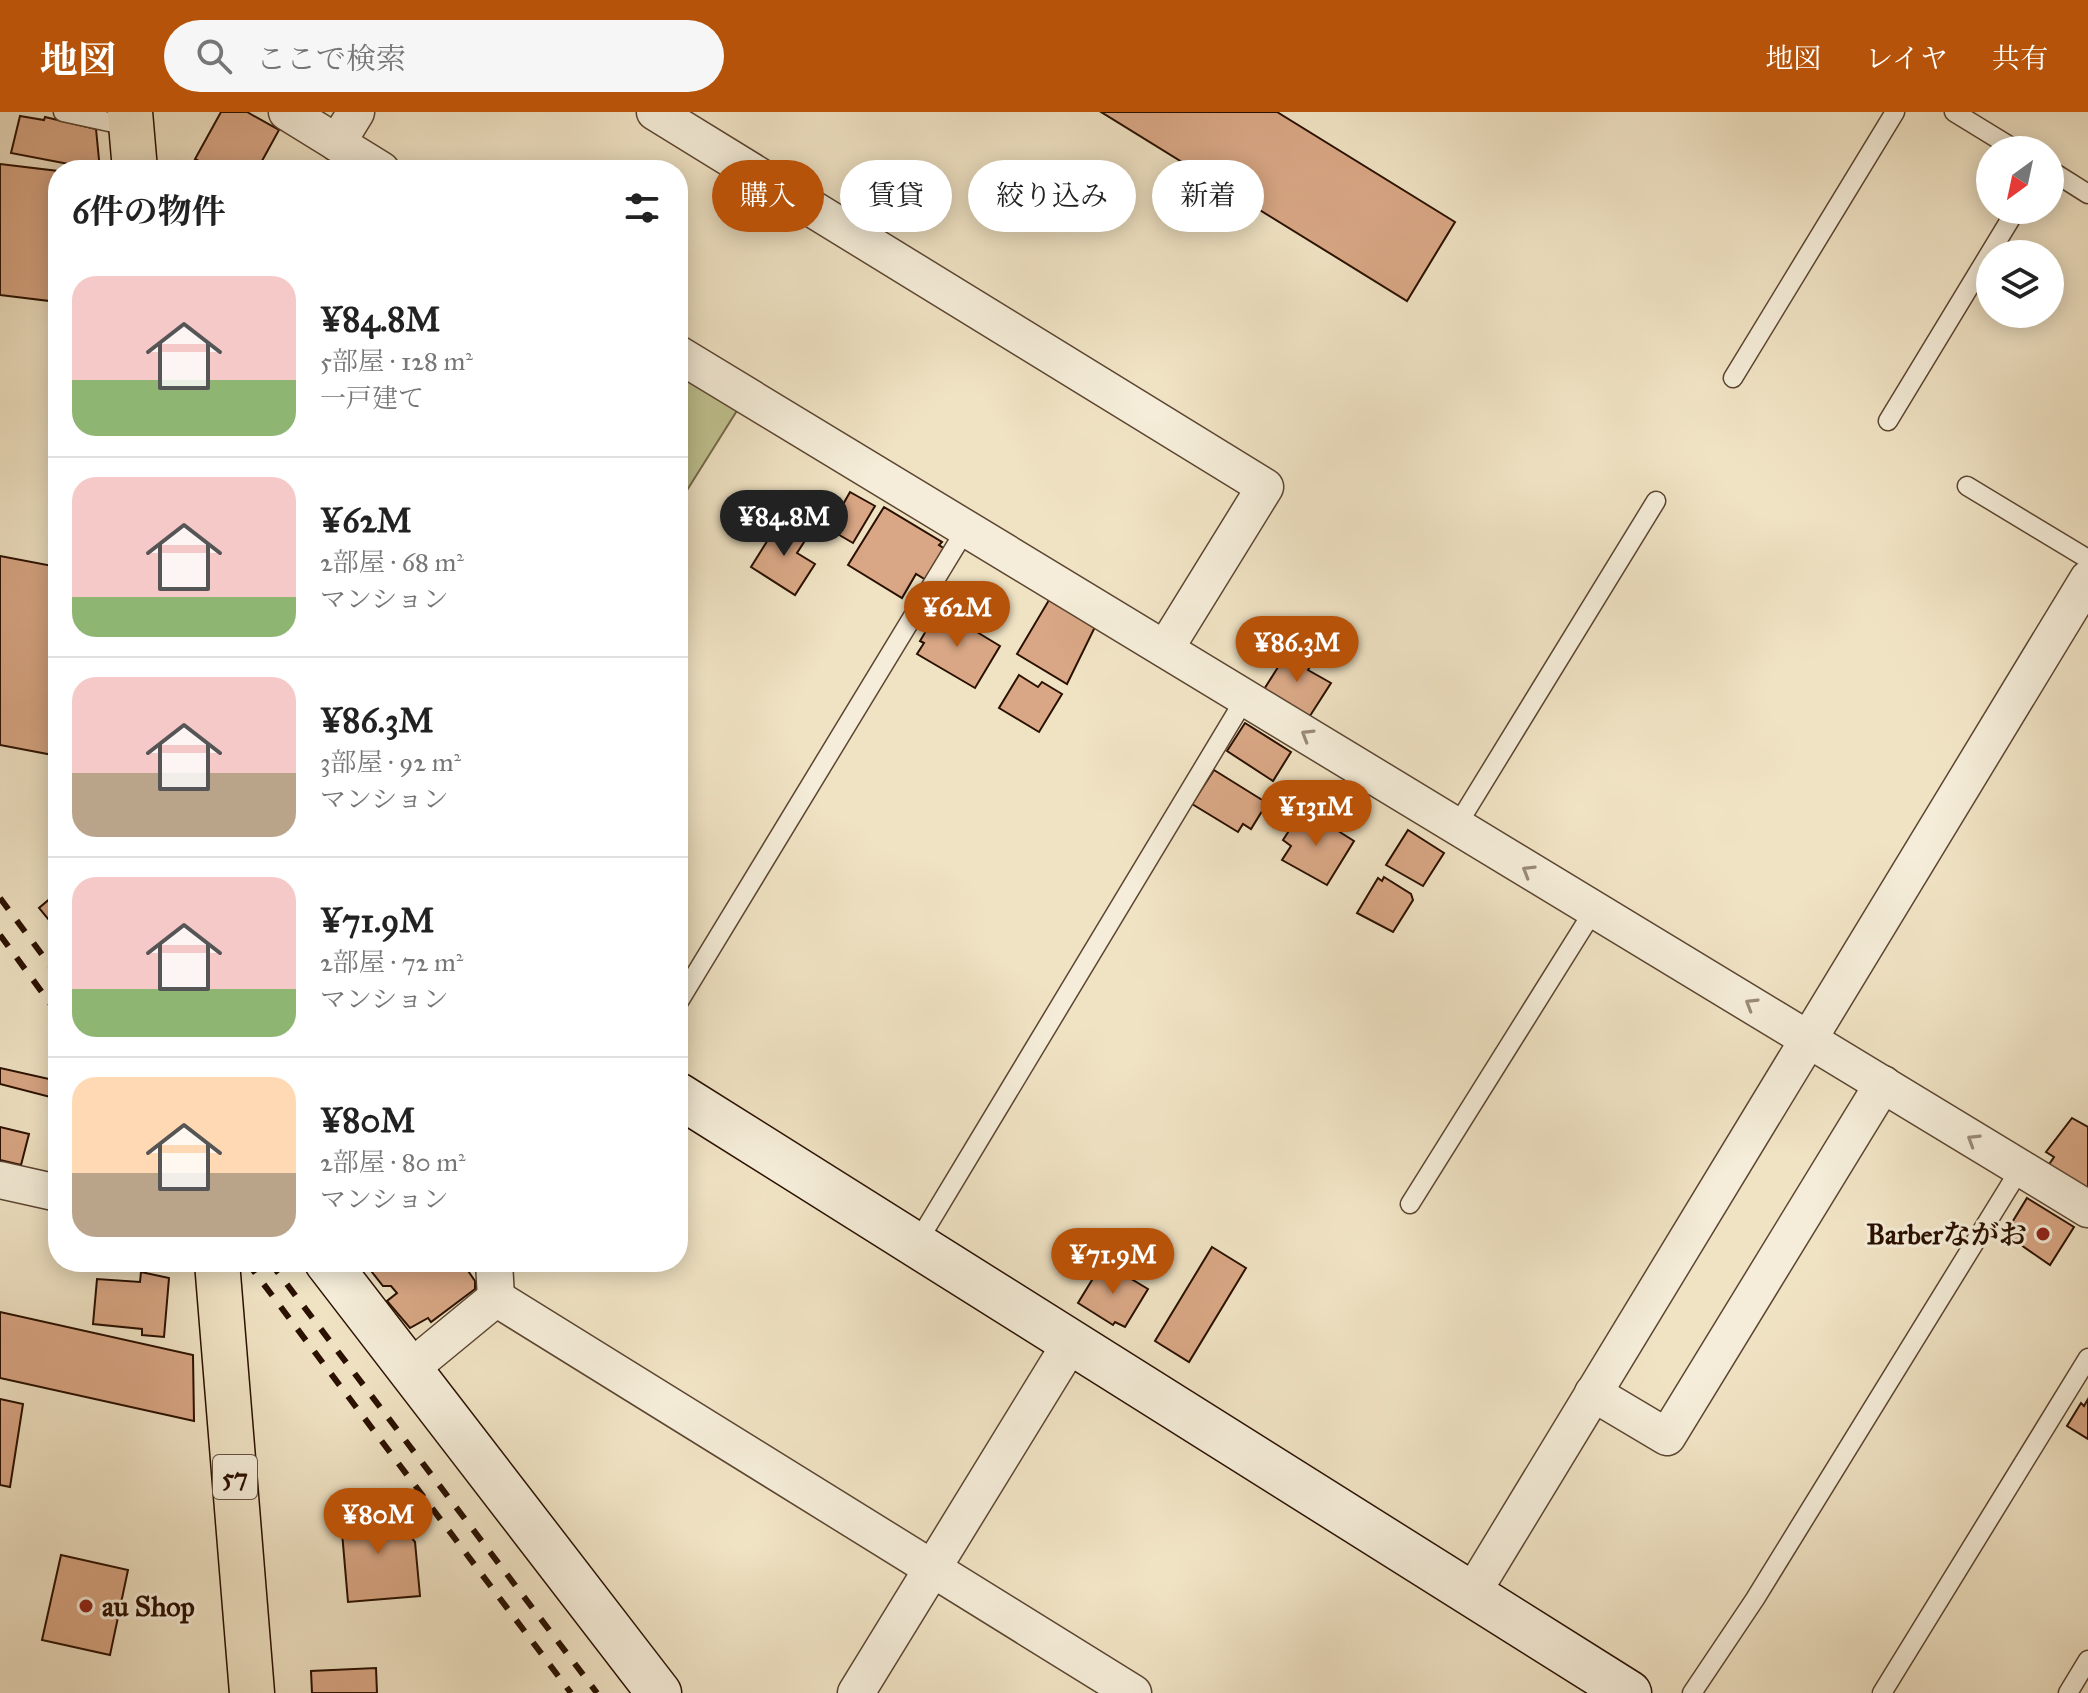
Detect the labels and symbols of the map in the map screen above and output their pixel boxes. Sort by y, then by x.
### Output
north arrow [1976,136,2064,224]
pin: ¥84.8M [719,490,849,558]
pin: ¥62M [910,581,1004,649]
pin: ¥86.3M [1232,616,1362,684]
one-way arrow [1301,729,1316,744]
pin: ¥131M [1260,780,1372,848]
one-way arrow [1522,865,1537,881]
one-way arrow [1745,998,1760,1014]
one-way arrow [1967,1134,1982,1150]
place label: Barberながお [1866,1217,2027,1252]
marker: Barberながお [2034,1225,2052,1243]
pin: ¥71.9M [1048,1228,1178,1296]
road number: 57 [213,1455,257,1499]
pin: ¥80M [331,1488,425,1556]
place label: au Shop [102,1589,195,1624]
marker: au Shop [77,1597,95,1615]

